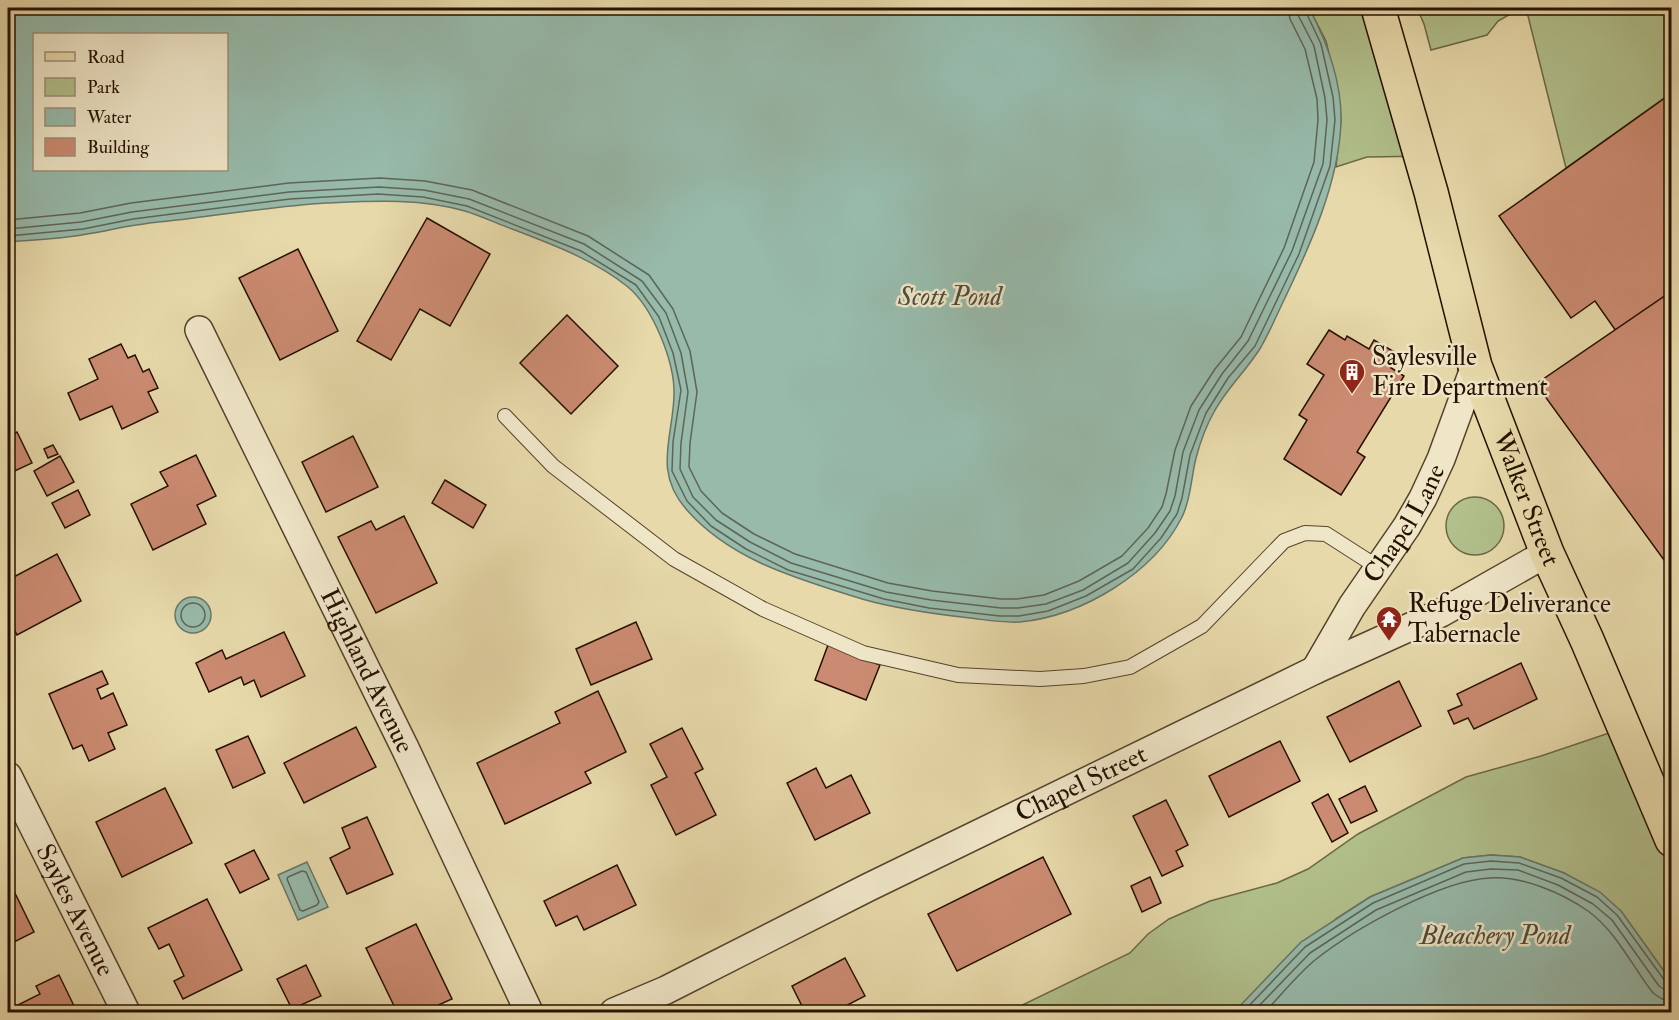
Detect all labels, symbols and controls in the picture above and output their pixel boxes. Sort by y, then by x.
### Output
legend [33,33,228,171]
text: Road [87,46,125,69]
text: Park [87,76,120,99]
text: Water [86,106,131,129]
text: Building [87,136,150,159]
water label: Scott Pond [897,280,1004,313]
place label: Saylesville Fire Department [1372,341,1548,404]
building icon: Saylesville Fire Department [1337,357,1367,395]
street label: Walker Street [1485,425,1567,571]
street label: Chapel Lane [1357,459,1452,589]
street label: Highland Avenue [313,584,421,758]
place label: Refuge Deliverance Tabernacle [1408,588,1611,650]
temple icon: Refuge Deliverance Tabernacle [1374,604,1404,642]
street label: Chapel Street [1010,738,1152,829]
street label: Sayles Avenue [29,839,122,982]
water label: Bleachery Pond [1418,919,1572,952]

